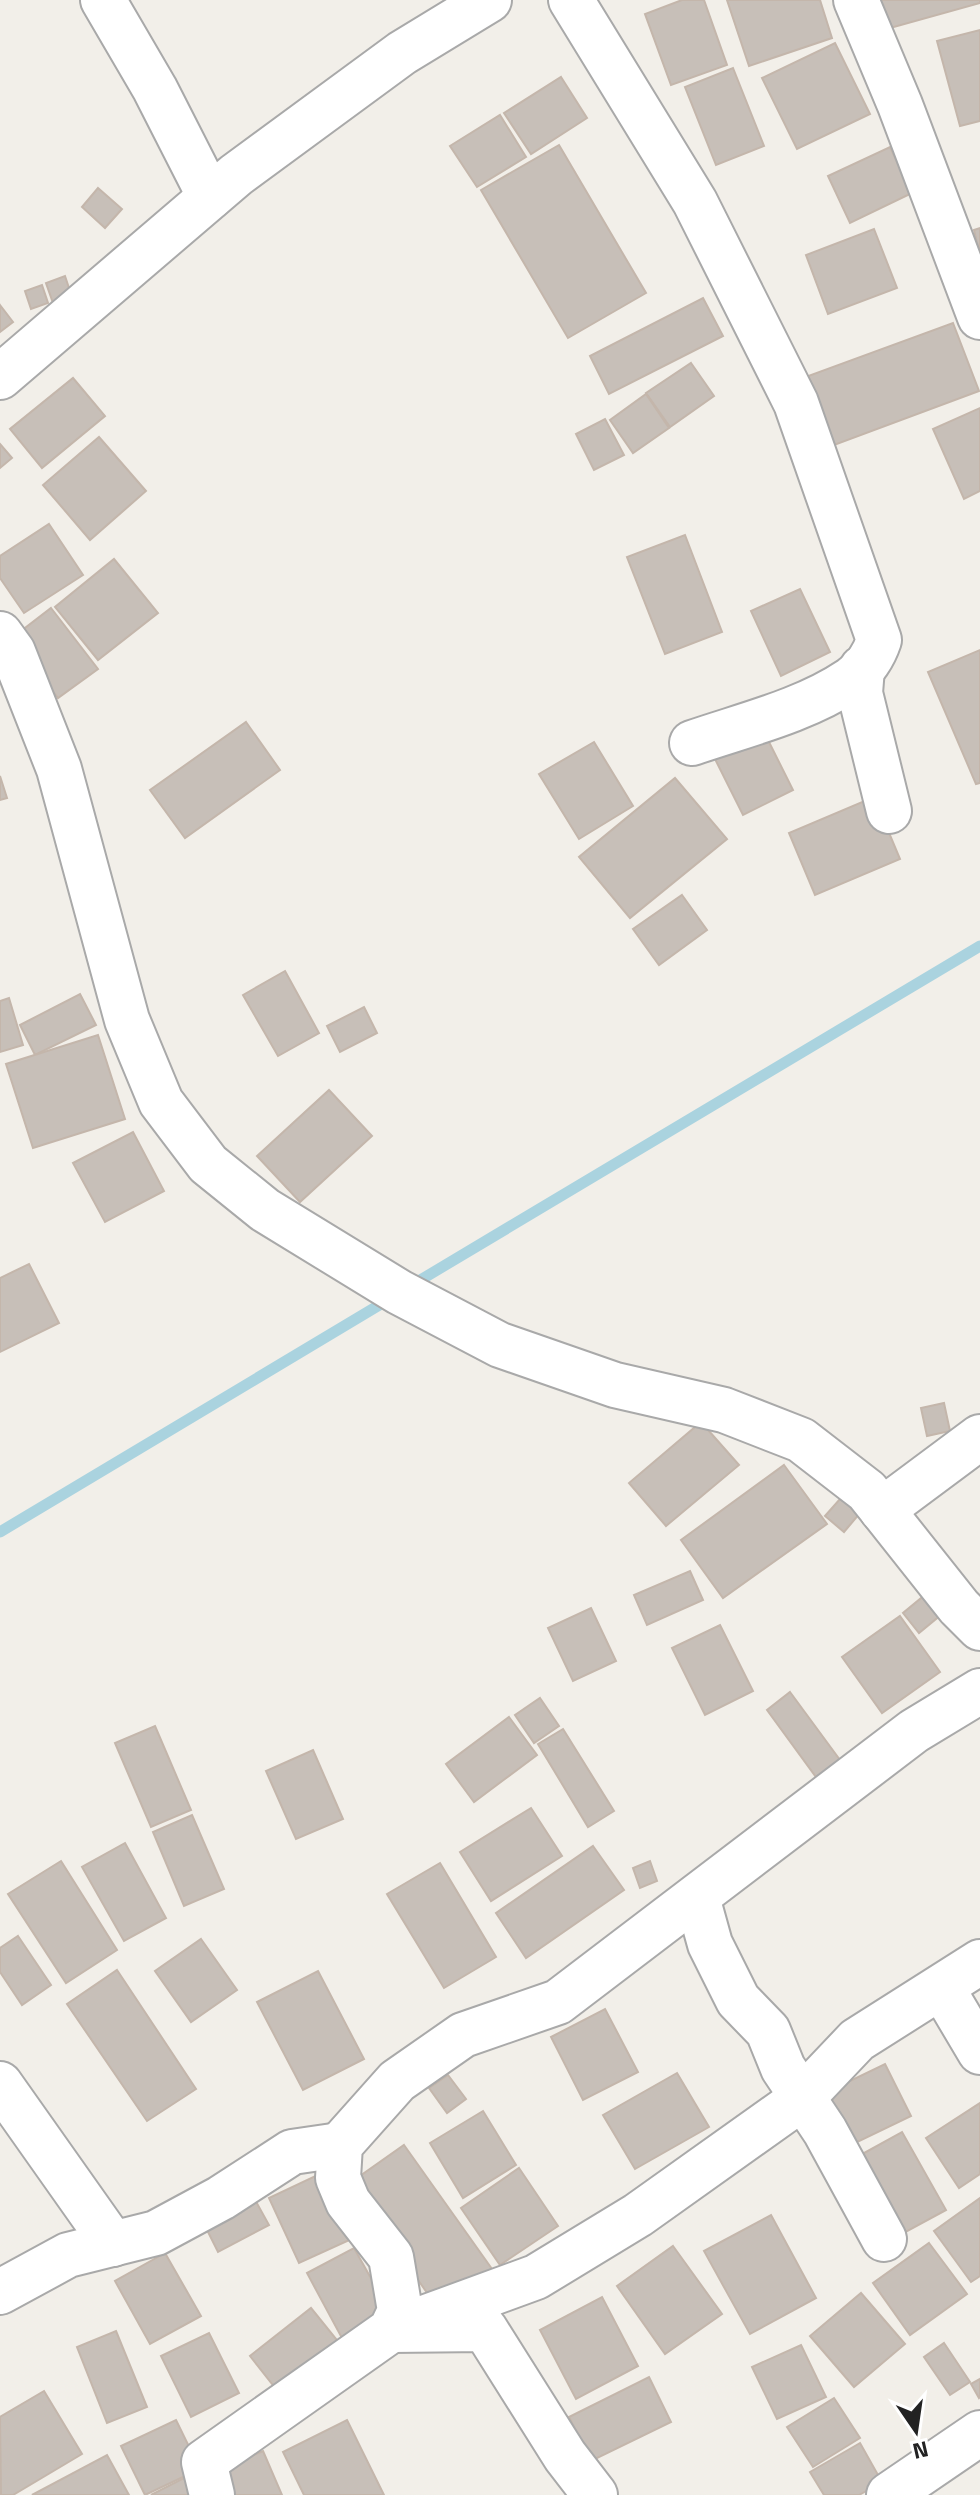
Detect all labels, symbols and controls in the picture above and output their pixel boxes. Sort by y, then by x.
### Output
north arrow [876,2391,956,2471]
text: N [909,2432,932,2469]

